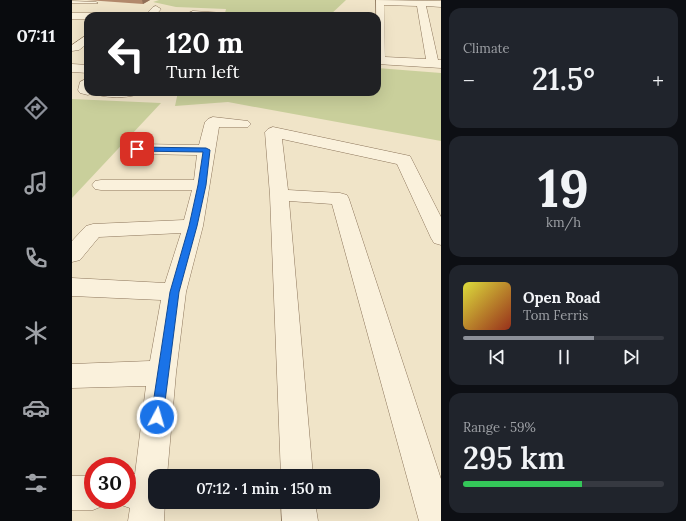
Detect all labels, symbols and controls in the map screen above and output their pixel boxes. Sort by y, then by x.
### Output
text: 07:11 [16,24,56,47]
text: 120 m [166,25,243,61]
icon: left [100,28,152,80]
text: Climate [463,40,510,57]
text: Turn left [166,60,239,83]
text: 21.5° [532,60,595,98]
text: − [463,66,475,94]
text: + [652,66,664,94]
icon: directions [22,94,50,122]
pin [120,132,154,166]
icon: arrive [126,138,148,160]
text: 19 [538,155,589,221]
icon: music [22,169,50,197]
text: km/h [546,214,581,231]
icon: phone [22,244,50,272]
text: Open Road [523,288,601,307]
text: Tom Ferris [523,307,588,324]
icon: climate [22,319,50,347]
icon: previous [486,346,508,368]
icon: pause [553,346,575,368]
icon: next [620,346,642,368]
icon: car [22,394,50,422]
position arrow [136,396,178,438]
text: Range · 59% [463,419,536,436]
text: 295 km [463,439,565,477]
speed limit sign: 30 [84,457,136,509]
icon: filters [22,469,50,497]
text: 07:12 · 1 min · 150 m [196,479,332,498]

